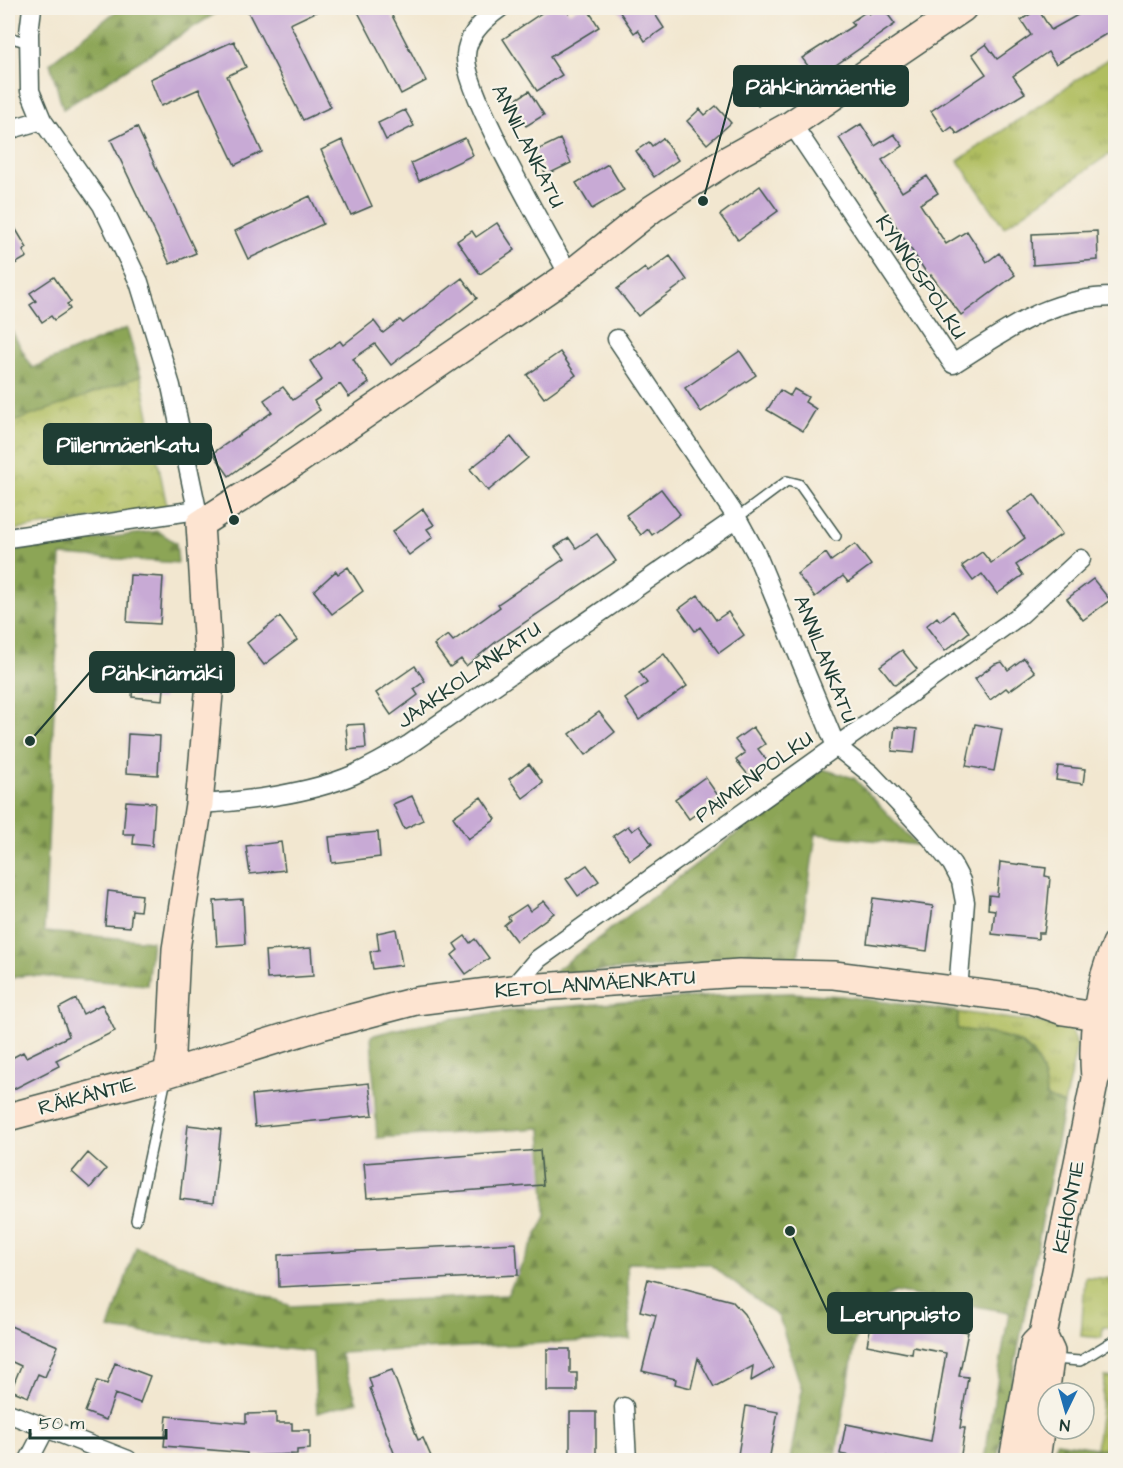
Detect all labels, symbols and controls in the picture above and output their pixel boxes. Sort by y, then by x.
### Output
callout: Pähkinämäentie [734,66,908,106]
text: Pähkinämäentie [746,72,896,103]
street label: ANNILANKATU [484,79,572,213]
street label: KYNNÖSPOLKU [869,209,973,345]
callout: Piilenmäenkatu [44,424,211,464]
text: Piilenmäenkatu [56,430,200,461]
street label: ANNILANKATU [786,591,864,727]
street label: JAAKKOLANKATU [391,614,547,736]
callout: Pähkinämäki [90,652,234,692]
text: Pähkinämäki [102,658,223,689]
street label: PAIMENPOLKU [689,724,819,830]
street label: KETOLANMÄENKATU [494,963,696,1005]
street label: RÄIKÄNTIE [35,1069,139,1123]
street label: KEHONTIE [1046,1158,1092,1256]
callout: Lerunpuisto [828,1293,972,1333]
text: Lerunpuisto [840,1299,961,1330]
north arrow [1036,1381,1096,1441]
scale bar [30,1402,166,1440]
text: 50 m [39,1411,84,1436]
text: N [1059,1414,1071,1436]

